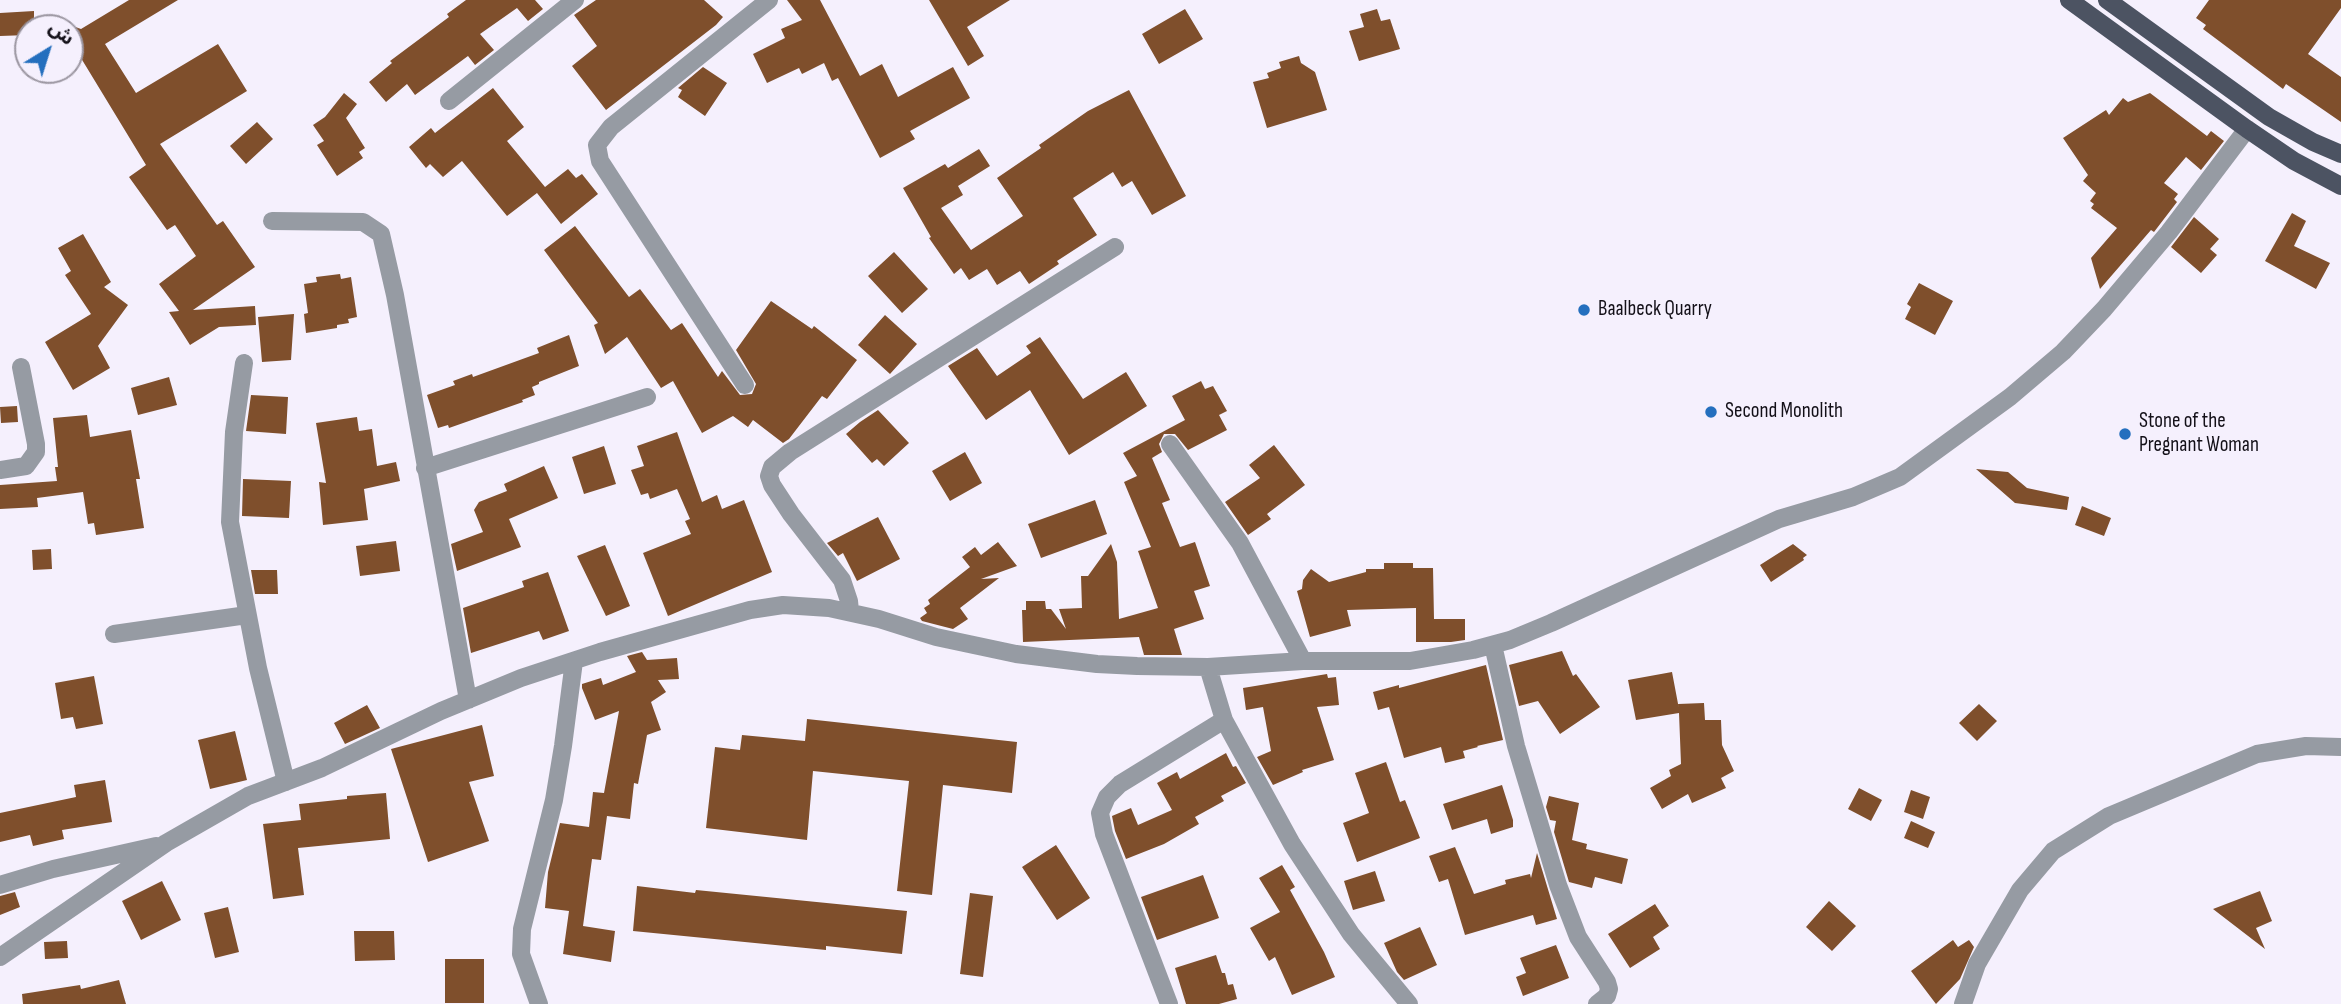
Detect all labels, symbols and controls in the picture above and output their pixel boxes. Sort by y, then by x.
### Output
north arrow [14,14,84,84]
text: ش [44,17,78,51]
place label: Baalbeck Quarry [1598,297,1712,323]
marker: Baalbeck Quarry [1576,302,1592,318]
place label: Second Monolith [1725,399,1843,425]
marker: Second Monolith [1703,404,1719,420]
place label: Stone of the Pregnant Woman [2139,409,2259,459]
marker: Stone of the Pregnant Woman [2117,426,2133,442]

